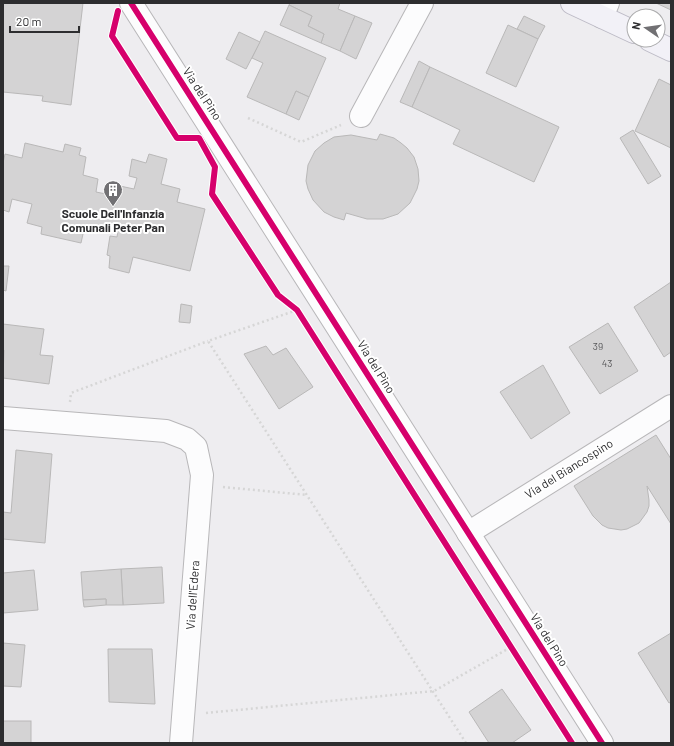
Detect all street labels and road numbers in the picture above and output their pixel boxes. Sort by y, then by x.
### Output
street label: Via del Pino [181,65,225,122]
street label: Via del Pino [355,337,399,396]
street label: Via del Biancospino [522,435,615,501]
street label: Via dell'Edera [183,560,201,630]
street label: Via del Pino [528,610,572,669]

